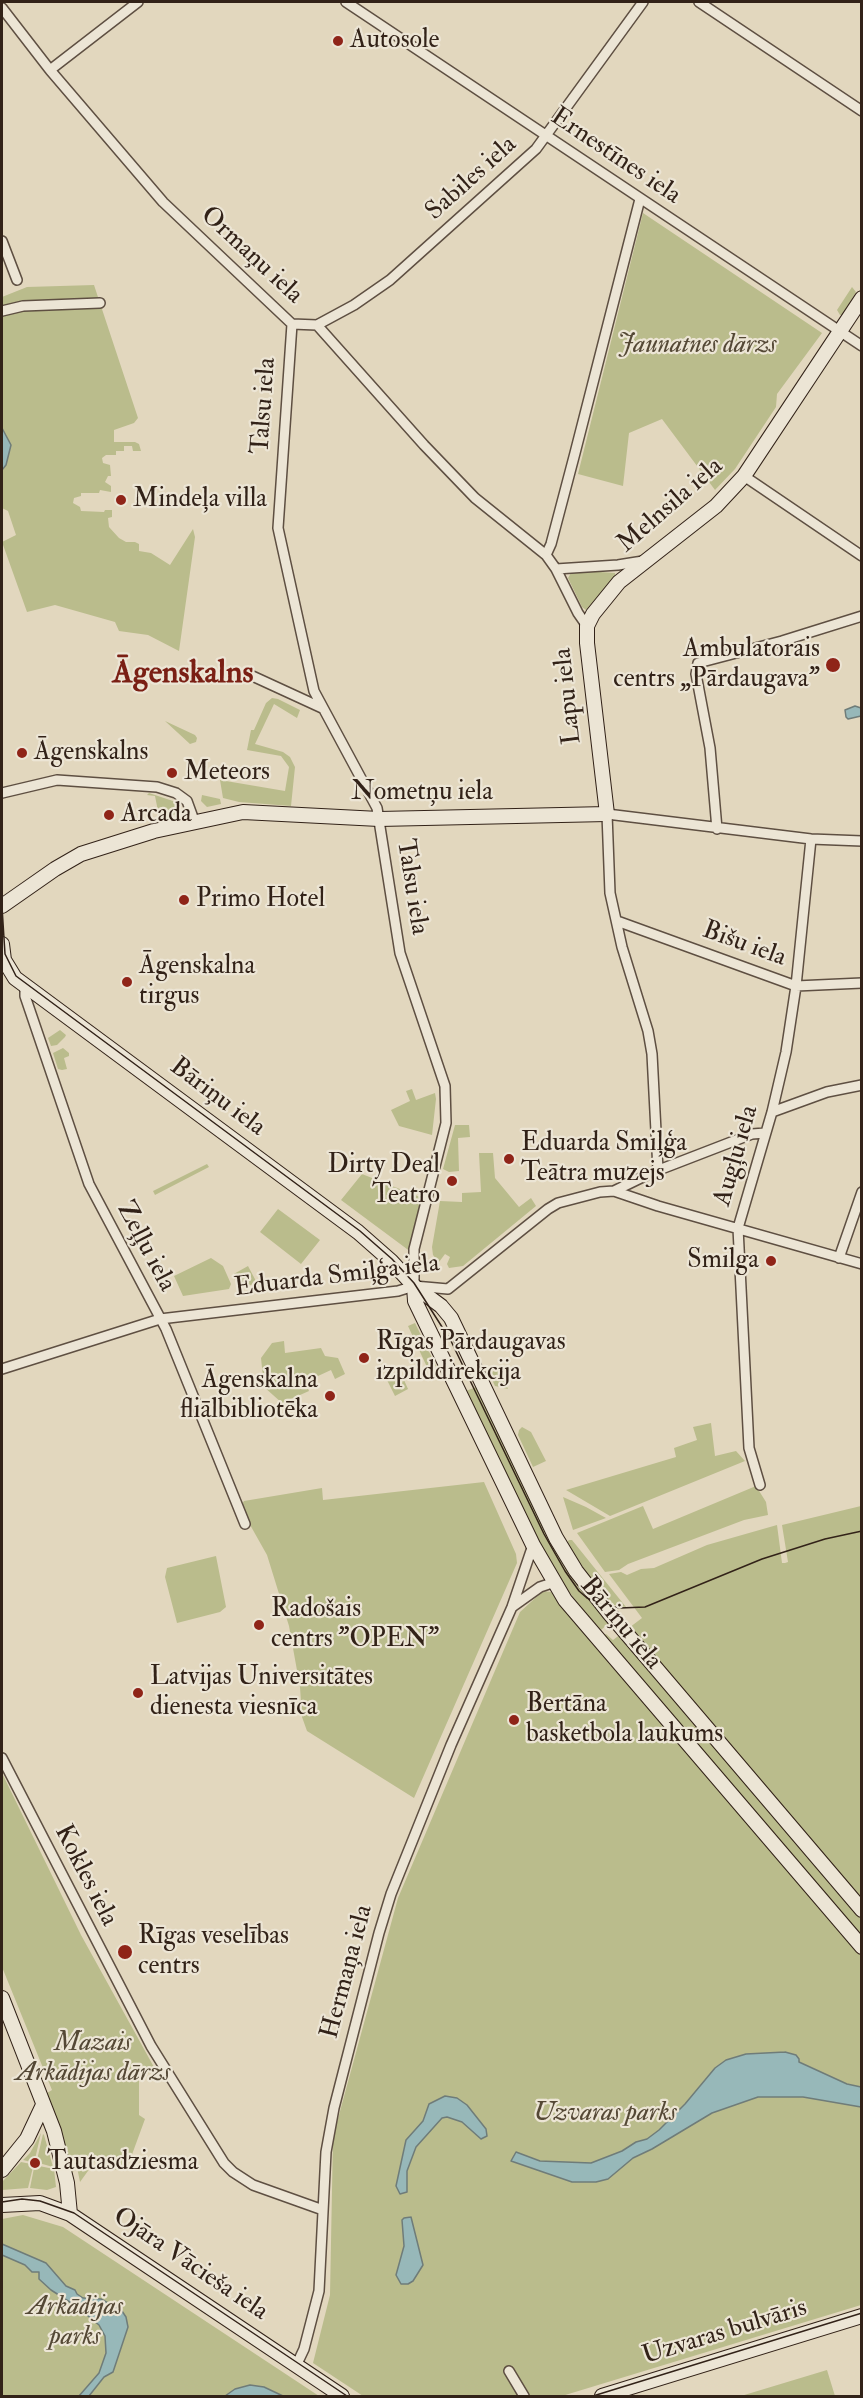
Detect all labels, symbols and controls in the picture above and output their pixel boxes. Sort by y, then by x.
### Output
place label: Autosole [350,25,439,57]
marker: Autosole [331,34,345,48]
street label: Ernestīnes iela [544,102,686,212]
street label: Sabiles iela [420,130,524,228]
street label: Ormaņu iela [193,201,309,311]
park label: Jaunatnes dārzs [617,330,777,362]
street label: Talsu iela [246,357,284,455]
street label: Melnsila iela [612,452,730,560]
place label: Mindeļa villa [133,484,267,516]
marker: Mindeļa villa [114,493,128,507]
place label: Ambulatorais centrs „Pārdaugava” [613,634,820,696]
street label: Lapu iela [548,646,590,746]
district label: Āgenskalns [113,656,253,694]
marker: Ambulatorais centrs „Pārdaugava” [824,656,842,674]
place label: Āgenskalns [34,737,148,769]
marker: Āgenskalns [15,746,29,760]
place label: Meteors [184,757,270,789]
marker: Meteors [165,766,179,780]
street label: Nometņu iela [351,777,493,809]
place label: Arcada [121,799,192,831]
marker: Arcada [102,808,116,822]
street label: Talsu iela [388,837,434,937]
place label: Primo Hotel [196,884,325,916]
marker: Primo Hotel [177,893,191,907]
street label: Bišu iela [698,916,790,974]
place label: Āgenskalna tirgus [139,951,255,1012]
marker: Āgenskalna tirgus [120,975,134,989]
street label: Bāriņu iela [163,1052,271,1144]
street label: Augļu iela [708,1102,766,1210]
place label: Eduarda Smiļģa Teātra muzejs [521,1128,687,1190]
place label: Dirty Deal Teatro [327,1150,440,1212]
marker: Eduarda Smiļģa Teātra muzejs [502,1152,516,1166]
marker: Dirty Deal Teatro [445,1174,459,1188]
street label: Zeļļu iela [108,1197,182,1297]
place label: Smilga [687,1245,759,1277]
street label: Eduarda Smiļģa iela [233,1249,441,1305]
marker: Smilga [764,1254,778,1268]
place label: Rīgas Pārdaugavas izpilddirekcija [376,1327,566,1388]
marker: Rīgas Pārdaugavas izpilddirekcija [357,1351,371,1365]
place label: Āgenskalna fliālbibliotēka [180,1365,318,1426]
marker: Āgenskalna fliālbibliotēka [323,1389,337,1403]
street label: Bāriņu iela [572,1571,668,1677]
place label: Radošais centrs "OPEN" [271,1594,439,1655]
marker: Radošais centrs "OPEN" [252,1618,266,1632]
place label: Latvijas Universitātes dienesta viesnīca [150,1662,373,1724]
marker: Latvijas Universitātes dienesta viesnīca [131,1686,145,1700]
place label: Bertāna basketbola laukums [526,1689,723,1750]
marker: Bertāna basketbola laukums [507,1713,521,1727]
street label: Kokles iela [46,1820,124,1932]
street label: Hermaņa iela [315,1902,381,2042]
place label: Rīgas veselības centrs [138,1921,289,1982]
marker: Rīgas veselības centrs [116,1943,134,1961]
park label: Mazais Arkādijas dārzs [16,2028,170,2090]
park label: Uzvaras parks [533,2098,677,2130]
place label: Tautasdziesma [47,2147,198,2179]
marker: Tautasdziesma [28,2156,42,2170]
street label: Ojāra Vācieša iela [106,2202,274,2328]
park label: Arkādijas parks [27,2292,123,2354]
street label: Uzvaras bulvāris [639,2293,811,2373]

